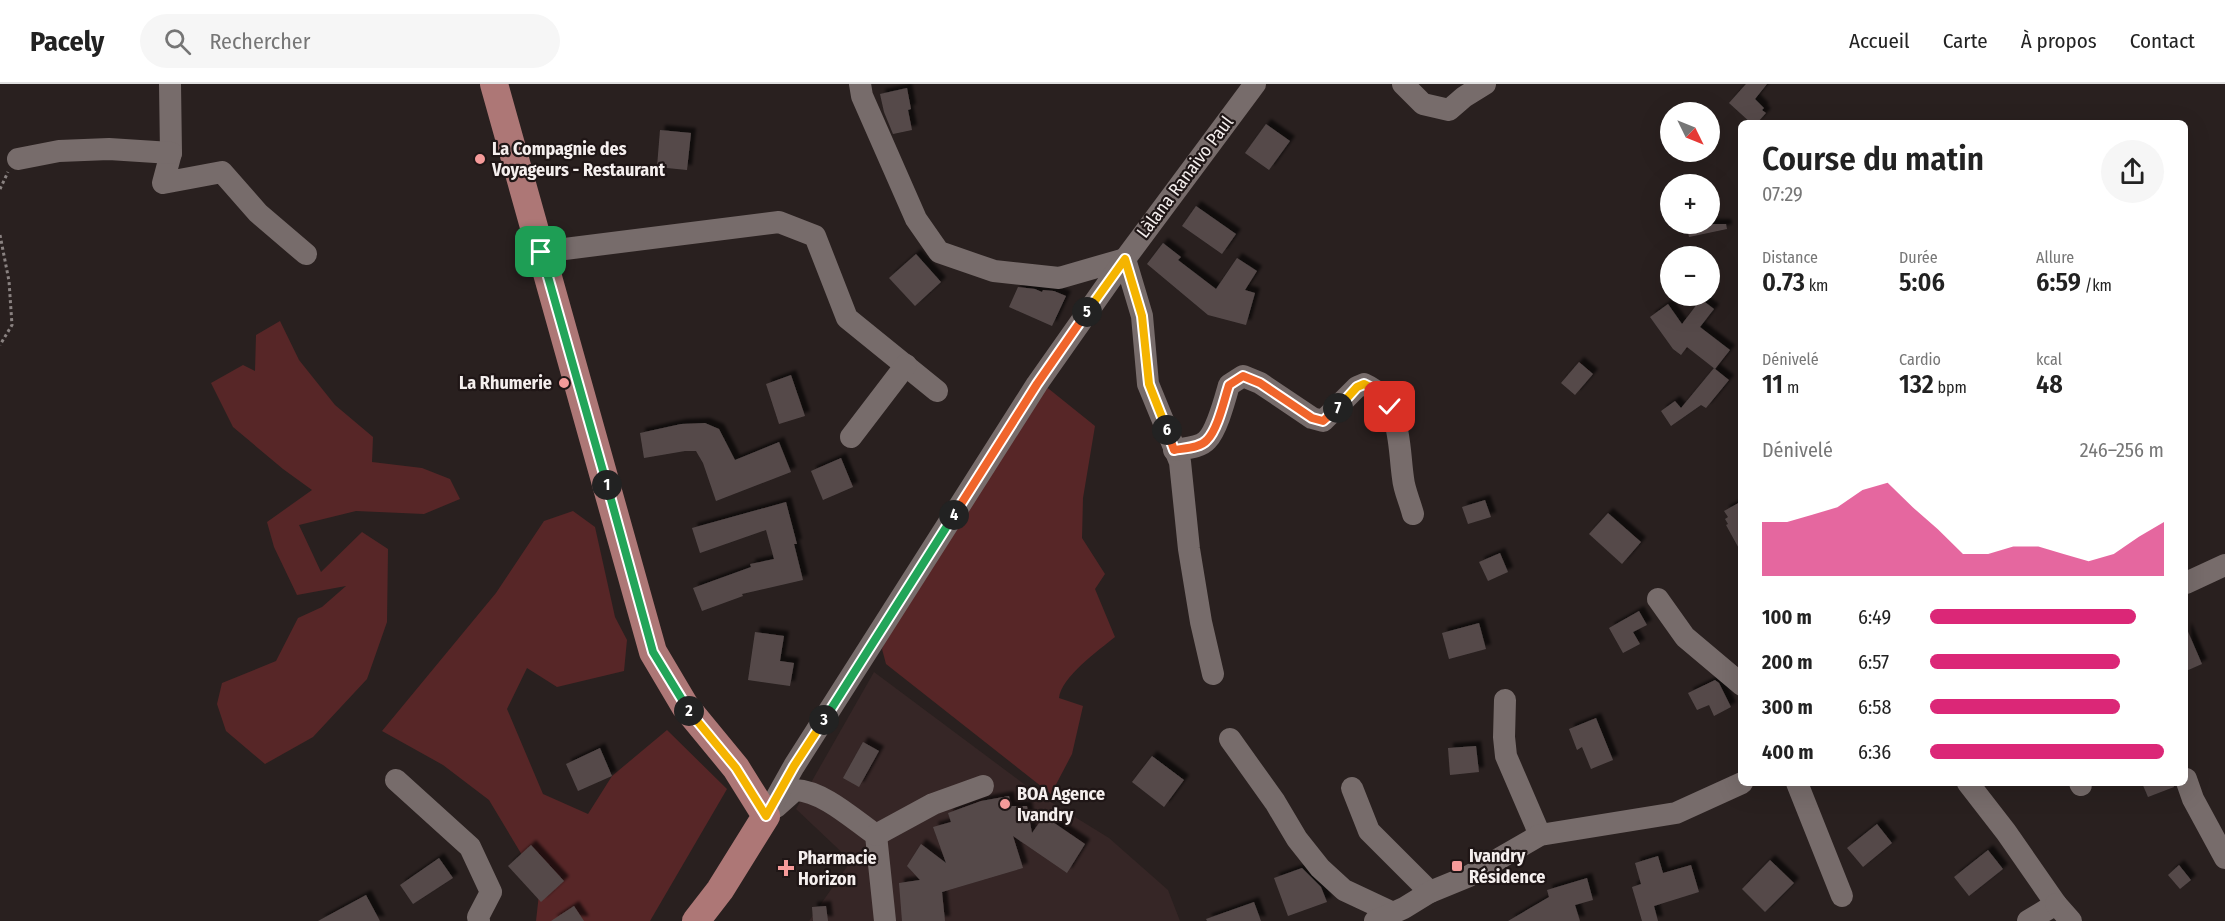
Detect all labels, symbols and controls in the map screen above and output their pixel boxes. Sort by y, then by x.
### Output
search box [140,14,560,68]
text: Pacely [30,25,104,58]
icon: search [161,25,194,58]
text: Rechercher [209,28,310,55]
text: Accueil [1849,28,1910,54]
text: Carte [1943,28,1988,54]
text: À propos [2021,28,2097,54]
text: Contact [2130,28,2195,54]
north arrow [1660,102,1720,162]
map controls [1660,102,1720,306]
street label: Làlana Ranaivo Paul [1132,112,1238,242]
place label: La Compagnie des Voyageurs - Restaurant [491,138,666,181]
text: Course du matin [1762,139,1984,179]
button: share [2101,140,2164,203]
marker: La Compagnie des Voyageurs - Restaurant [473,152,487,166]
button: + [1660,174,1720,234]
text: 07:29 [1762,182,1803,206]
pin [515,226,566,277]
icon: arrive [524,235,557,268]
button: − [1660,246,1720,306]
text: Distance [1762,248,1818,267]
text: Durée [1899,248,1938,267]
text: Allure [2036,248,2074,267]
text: 0.73 [1762,267,1805,298]
text: 5:06 [1899,267,1945,298]
text: 6:59 [2036,267,2081,298]
text: km [1805,276,1828,295]
text: /km [2081,276,2112,295]
pin: 5 [1072,297,1102,327]
text: 5 [1083,302,1091,321]
text: Dénivelé [1762,350,1819,369]
text: Cardio [1899,350,1941,369]
text: kcal [2036,350,2062,369]
text: 11 [1762,369,1783,400]
text: 132 [1899,369,1934,400]
text: 48 [2036,369,2063,400]
place label: La Rhumerie [459,372,552,394]
marker: La Rhumerie [557,376,571,390]
text: m [1783,378,1799,397]
text: bpm [1934,378,1967,397]
pin [1364,381,1415,432]
icon: check [1373,390,1406,423]
pin: 7 [1323,393,1353,423]
text: 7 [1335,398,1341,417]
pin: 6 [1152,415,1182,445]
text: 6 [1163,420,1171,439]
text: Dénivelé [1762,438,1833,462]
text: 246–256 m [2080,438,2164,462]
pin: 1 [592,470,622,500]
text: 1 [604,475,610,494]
pin: 4 [939,500,969,530]
text: 4 [950,505,958,524]
text: 100 m [1762,605,1812,629]
text: 6:49 [1858,605,1891,629]
text: 200 m [1762,650,1813,674]
text: 6:57 [1858,650,1889,674]
text: 300 m [1762,695,1813,719]
text: 6:58 [1858,695,1891,719]
pin: 2 [674,696,704,726]
text: 2 [685,701,693,720]
pin: 3 [809,705,839,735]
text: 3 [820,710,828,729]
text: 400 m [1762,740,1814,764]
text: 6:36 [1858,740,1891,764]
place label: BOA Agence Ivandry [1017,783,1105,826]
marker: BOA Agence Ivandry [998,797,1012,811]
place label: Ivandry Résidence [1469,845,1546,888]
place label: Pharmacie Horizon [798,847,877,890]
marker: Ivandry Résidence [1450,859,1464,873]
marker: Pharmacie Horizon [779,861,793,875]

